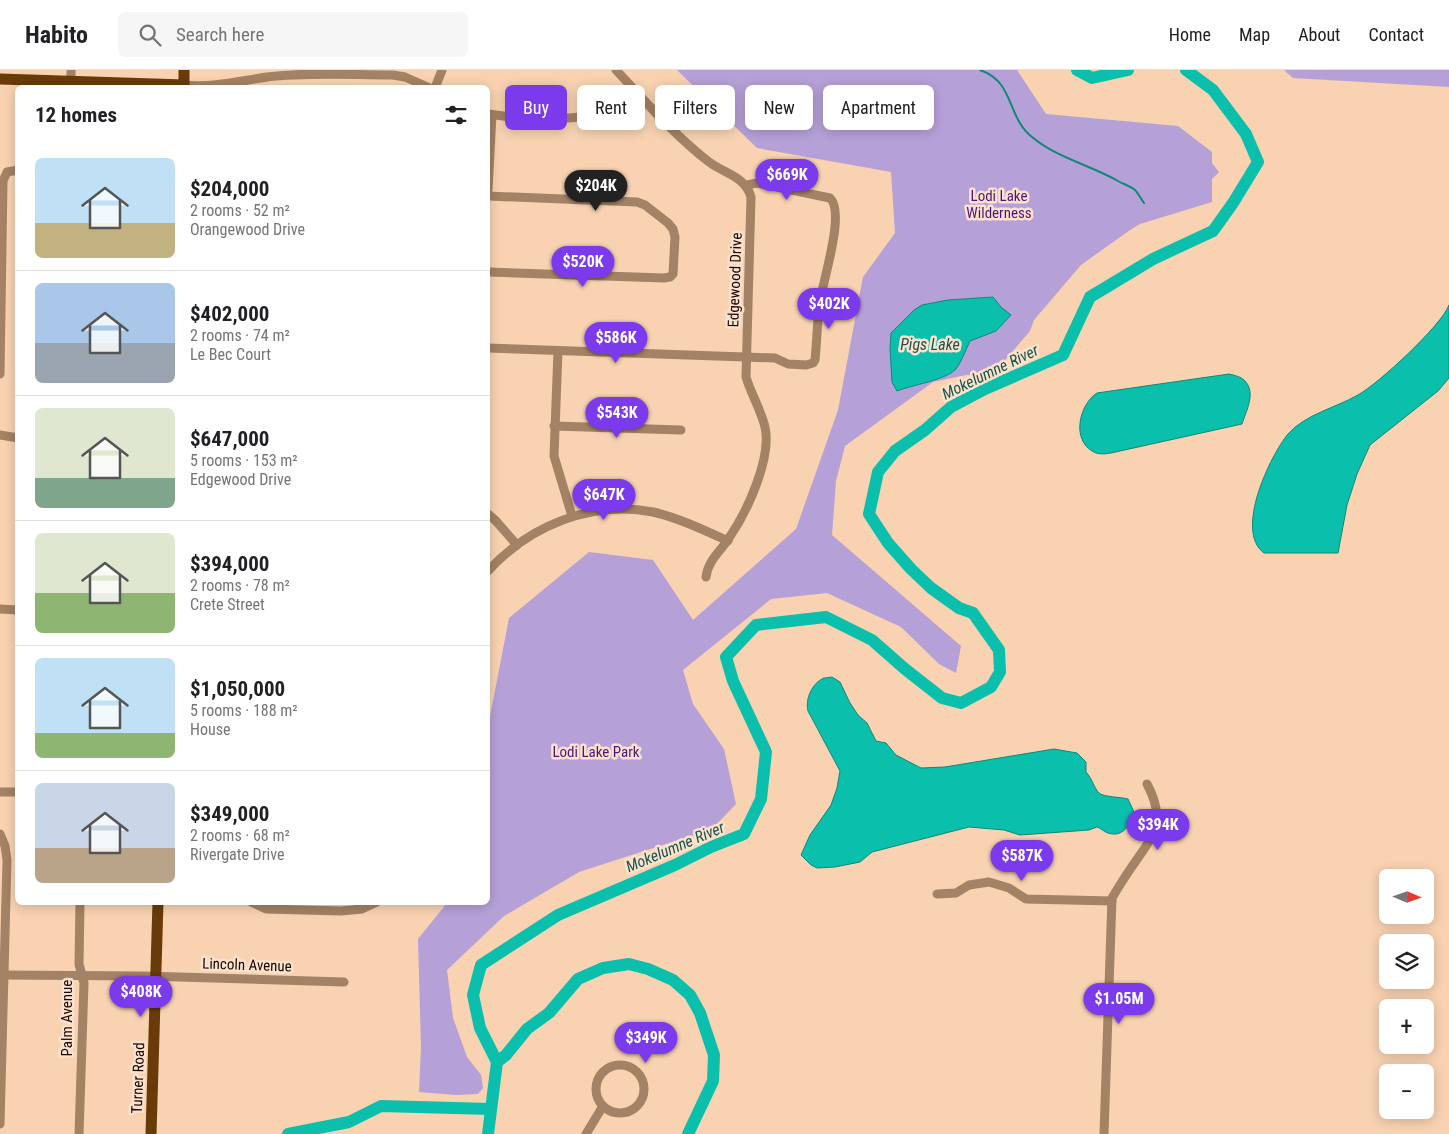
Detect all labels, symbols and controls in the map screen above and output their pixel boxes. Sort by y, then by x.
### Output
search box [118,12,468,57]
text: Habito [25,21,88,49]
icon: search [136,21,164,49]
text: Search here [176,23,264,46]
text: Home [1169,24,1211,45]
text: Map [1239,24,1270,45]
text: About [1298,24,1340,45]
text: Contact [1368,24,1424,45]
chip: Buy [505,85,567,130]
chip: Rent [577,85,645,130]
chip: Filters [655,85,735,130]
chip: New [745,85,813,130]
chip: Apartment [823,85,934,130]
icon: filters [442,101,470,129]
text: 12 homes [35,103,117,127]
pin: $669K [752,158,822,201]
text: $669K [766,165,808,184]
pin: $204K [561,170,631,212]
text: $204K [575,176,617,195]
text: $204,000 [190,177,269,201]
icon: home [75,178,135,238]
park label: Lodi Lake Wilderness [966,187,1032,222]
text: 2 rooms · 52 m² [190,201,290,220]
text: Orangewood Drive [190,220,305,239]
street label: Edgewood Drive [724,232,746,328]
pin: $520K [548,246,618,288]
text: $520K [562,252,604,271]
pin: $402K [794,288,864,330]
text: $402K [808,294,850,313]
text: $402,000 [190,302,269,326]
icon: home [75,303,135,363]
pin: $586K [581,322,651,364]
text: 2 rooms · 74 m² [190,326,290,345]
text: $586K [595,328,637,347]
water label: Pigs Lake [900,335,960,354]
water label: Mokelumne River [939,340,1043,404]
text: Le Bec Court [190,345,271,364]
pin: $543K [582,396,652,439]
text: $543K [596,403,638,422]
text: $647,000 [190,427,269,451]
icon: home [75,428,135,488]
text: 5 rooms · 153 m² [190,451,298,470]
text: Edgewood Drive [190,470,291,489]
pin: $647K [569,478,639,521]
text: $647K [583,485,625,504]
text: $394,000 [190,552,269,576]
icon: home [75,553,135,613]
text: 2 rooms · 78 m² [190,576,290,595]
text: Crete Street [190,595,265,614]
text: $1,050,000 [190,677,285,701]
icon: home [75,678,135,738]
text: 5 rooms · 188 m² [190,701,298,720]
text: House [190,720,230,739]
park label: Lodi Lake Park [552,743,640,761]
text: $349,000 [190,802,269,826]
icon: home [75,803,135,863]
pin: $394K [1123,808,1193,851]
text: $394K [1137,815,1179,834]
water label: Mokelumne River [623,817,728,876]
text: 2 rooms · 68 m² [190,826,290,845]
pin: $587K [987,840,1057,882]
text: Rivergate Drive [190,845,285,864]
text: $587K [1001,846,1043,865]
north arrow [1379,869,1434,924]
map controls [1379,869,1434,1119]
button: layers [1379,934,1434,989]
street label: Lincoln Avenue [202,954,292,976]
pin: $408K [106,976,176,1018]
street label: Palm Avenue [58,980,76,1056]
text: $408K [120,982,162,1001]
pin: $1.05M [1078,982,1160,1025]
text: $1.05M [1094,989,1144,1008]
button: + [1379,999,1434,1054]
pin: $349K [611,1022,681,1064]
text: $349K [625,1028,667,1047]
street label: Turner Road [128,1042,148,1114]
button: − [1379,1064,1434,1119]

